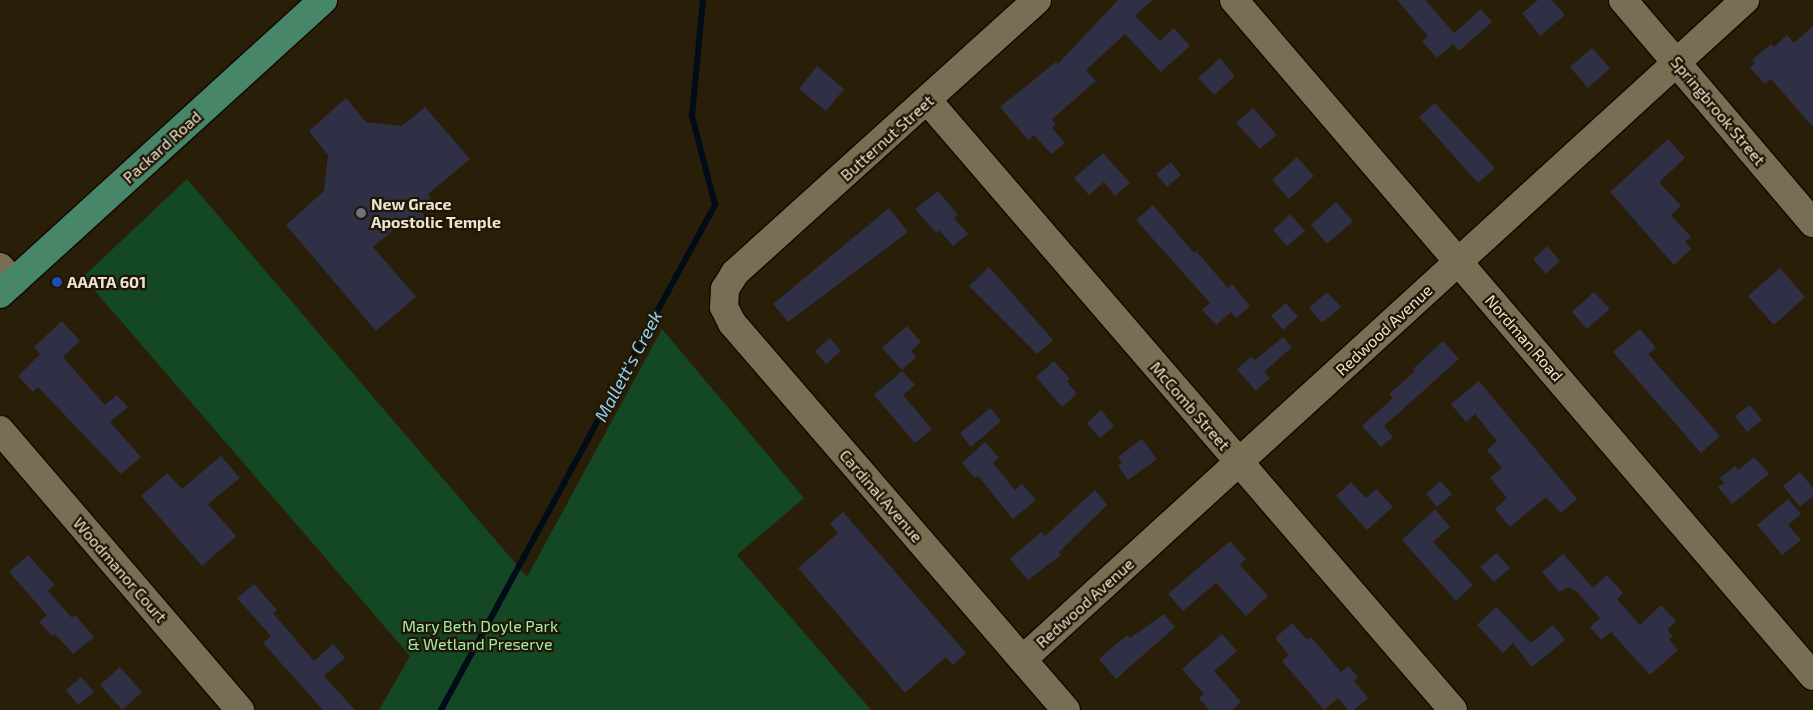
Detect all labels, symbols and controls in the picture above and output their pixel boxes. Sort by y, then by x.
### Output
street label: Springbrook Street [1667,53,1769,169]
street label: Butternut Street [836,91,938,185]
street label: Packard Road [119,107,205,187]
place label: New Grace Apostolic Temple [371,194,501,232]
marker: New Grace Apostolic Temple [355,207,367,219]
place label: AAATA 601 [67,272,146,292]
marker: AAATA 601 [51,276,63,288]
street label: Redwood Avenue [1332,280,1436,380]
street label: Nordman Road [1481,291,1567,385]
water label: Mallett's Creek [590,307,666,425]
street label: McComb Street [1146,358,1234,454]
street label: Cardinal Avenue [835,445,927,547]
street label: Woodmanor Court [69,513,171,627]
street label: Redwood Avenue [1032,554,1138,652]
park label: Mary Beth Doyle Park & Wetland Preserve [402,616,558,654]

